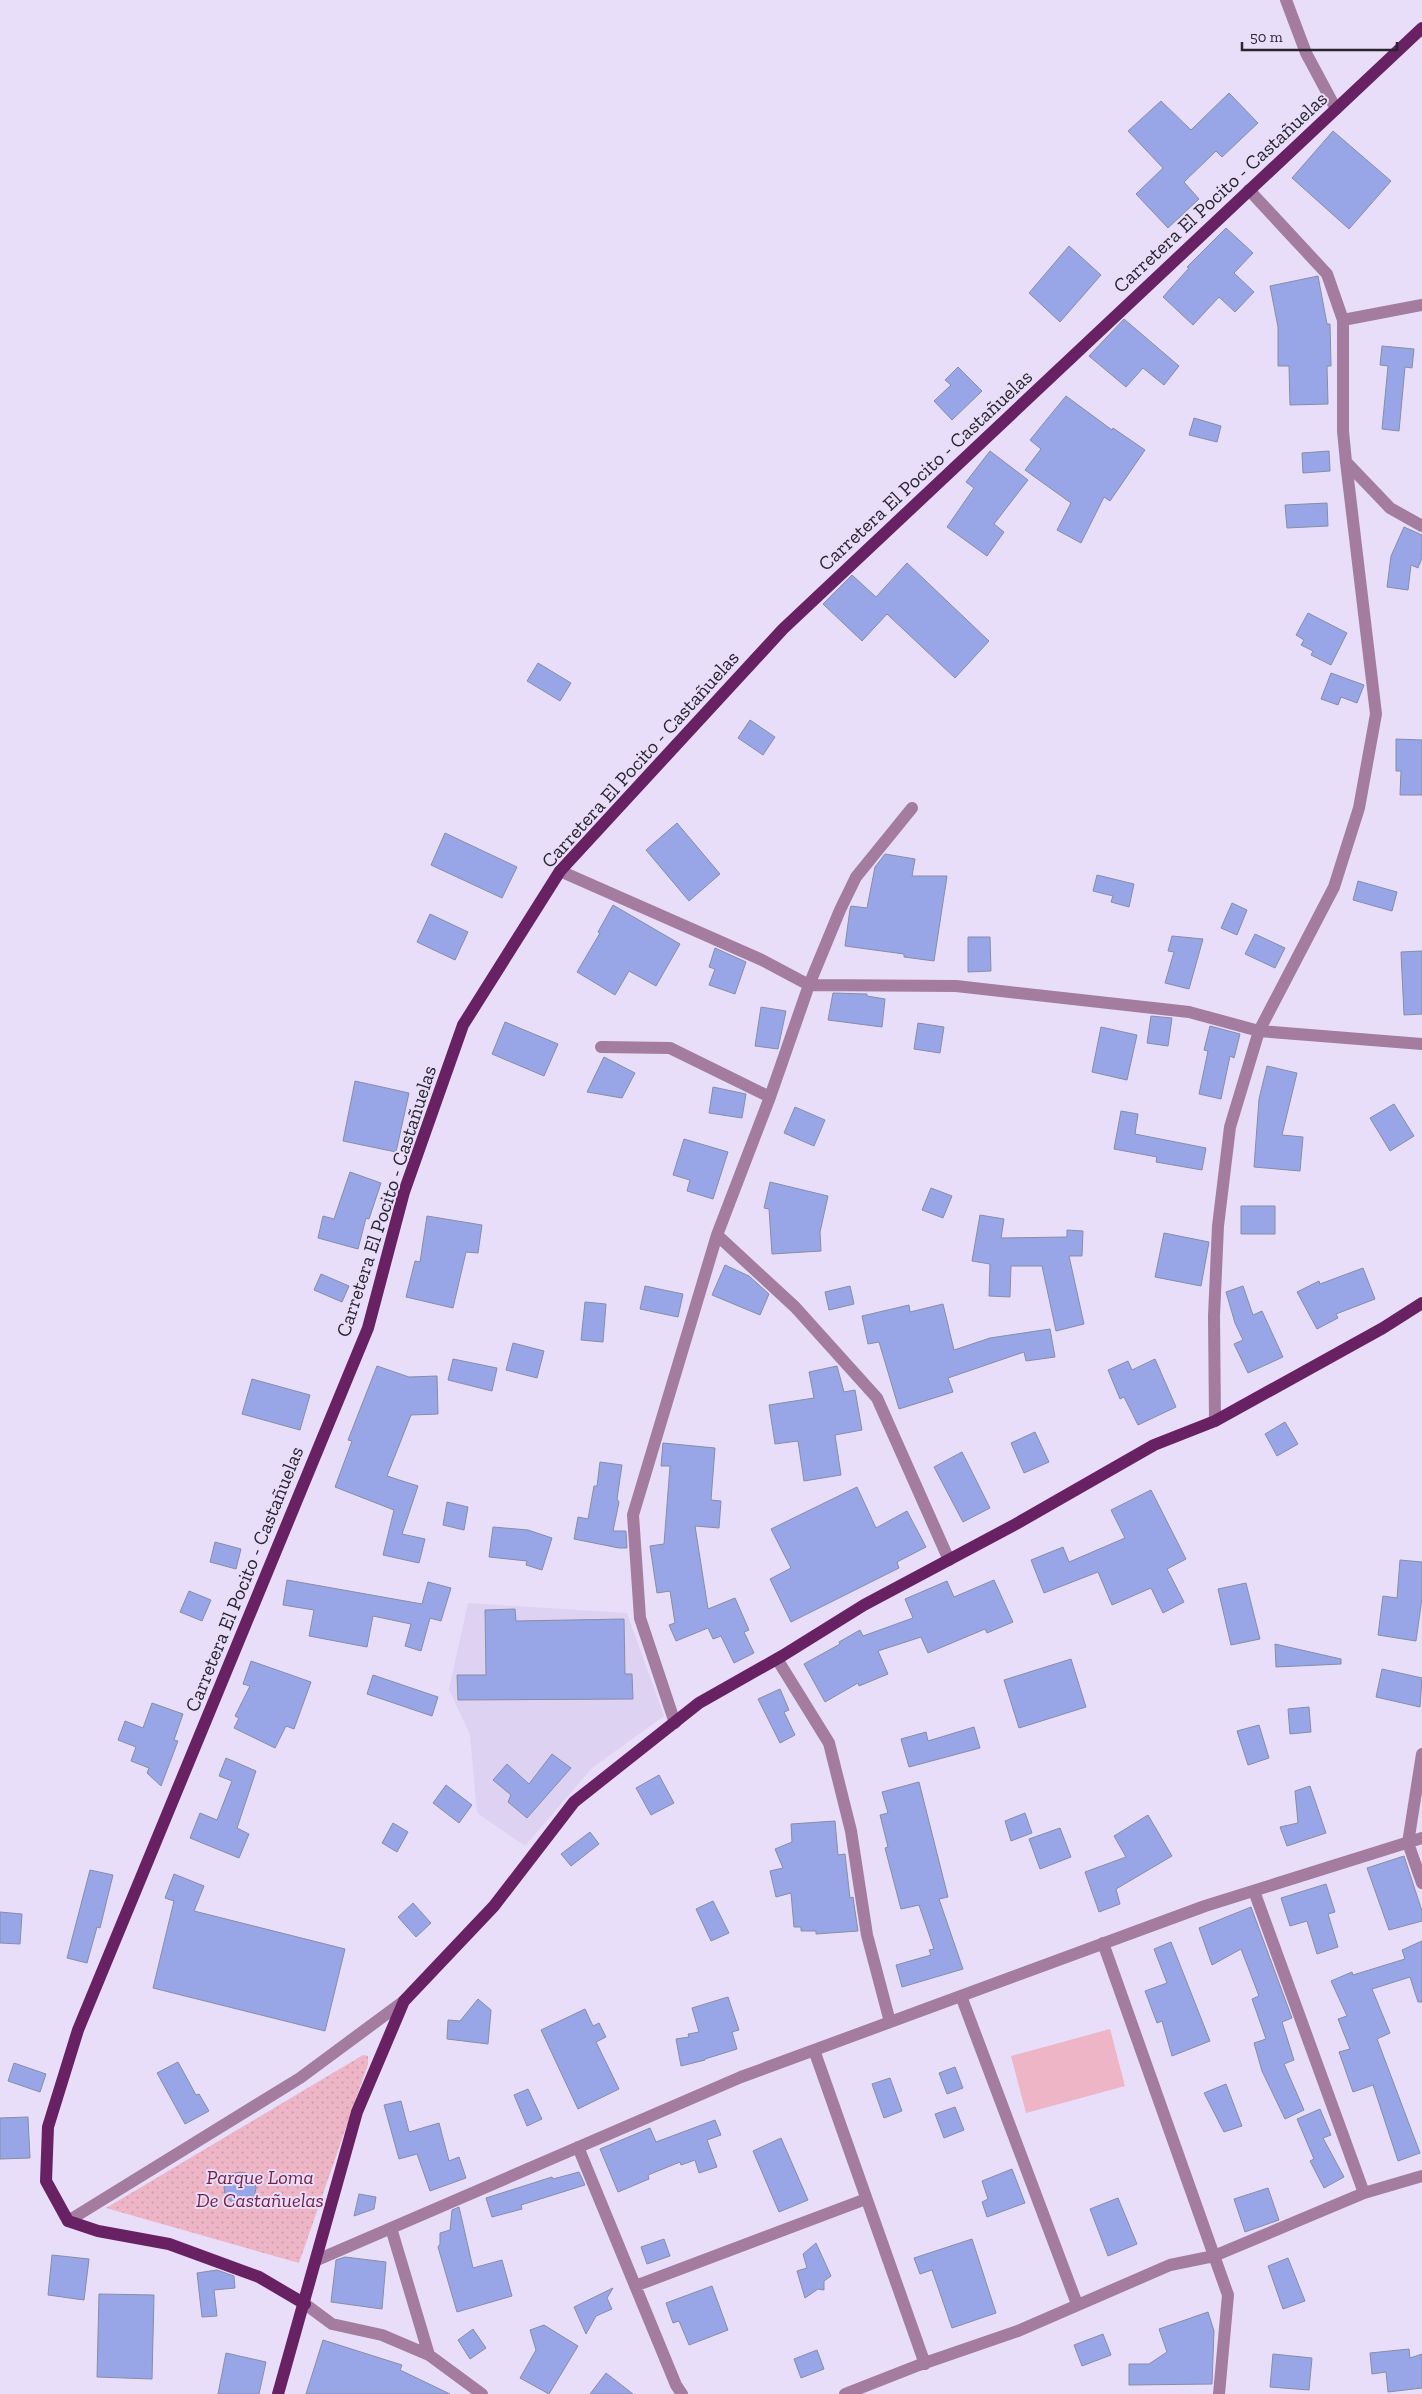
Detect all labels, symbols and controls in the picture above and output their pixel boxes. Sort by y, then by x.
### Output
scale bar [1242,20,1397,52]
text: 50 m [1250,28,1283,46]
street label: Carretera El Pocito - Castañuelas [1108,86,1332,298]
street label: Carretera El Pocito - Castañuelas [813,364,1037,576]
street label: Carretera El Pocito - Castañuelas [536,645,744,873]
street label: Carretera El Pocito - Castañuelas [331,1062,441,1340]
street label: Carretera El Pocito - Castañuelas [180,1443,308,1715]
park label: Parque Loma De Castañuelas [196,2165,324,2212]

